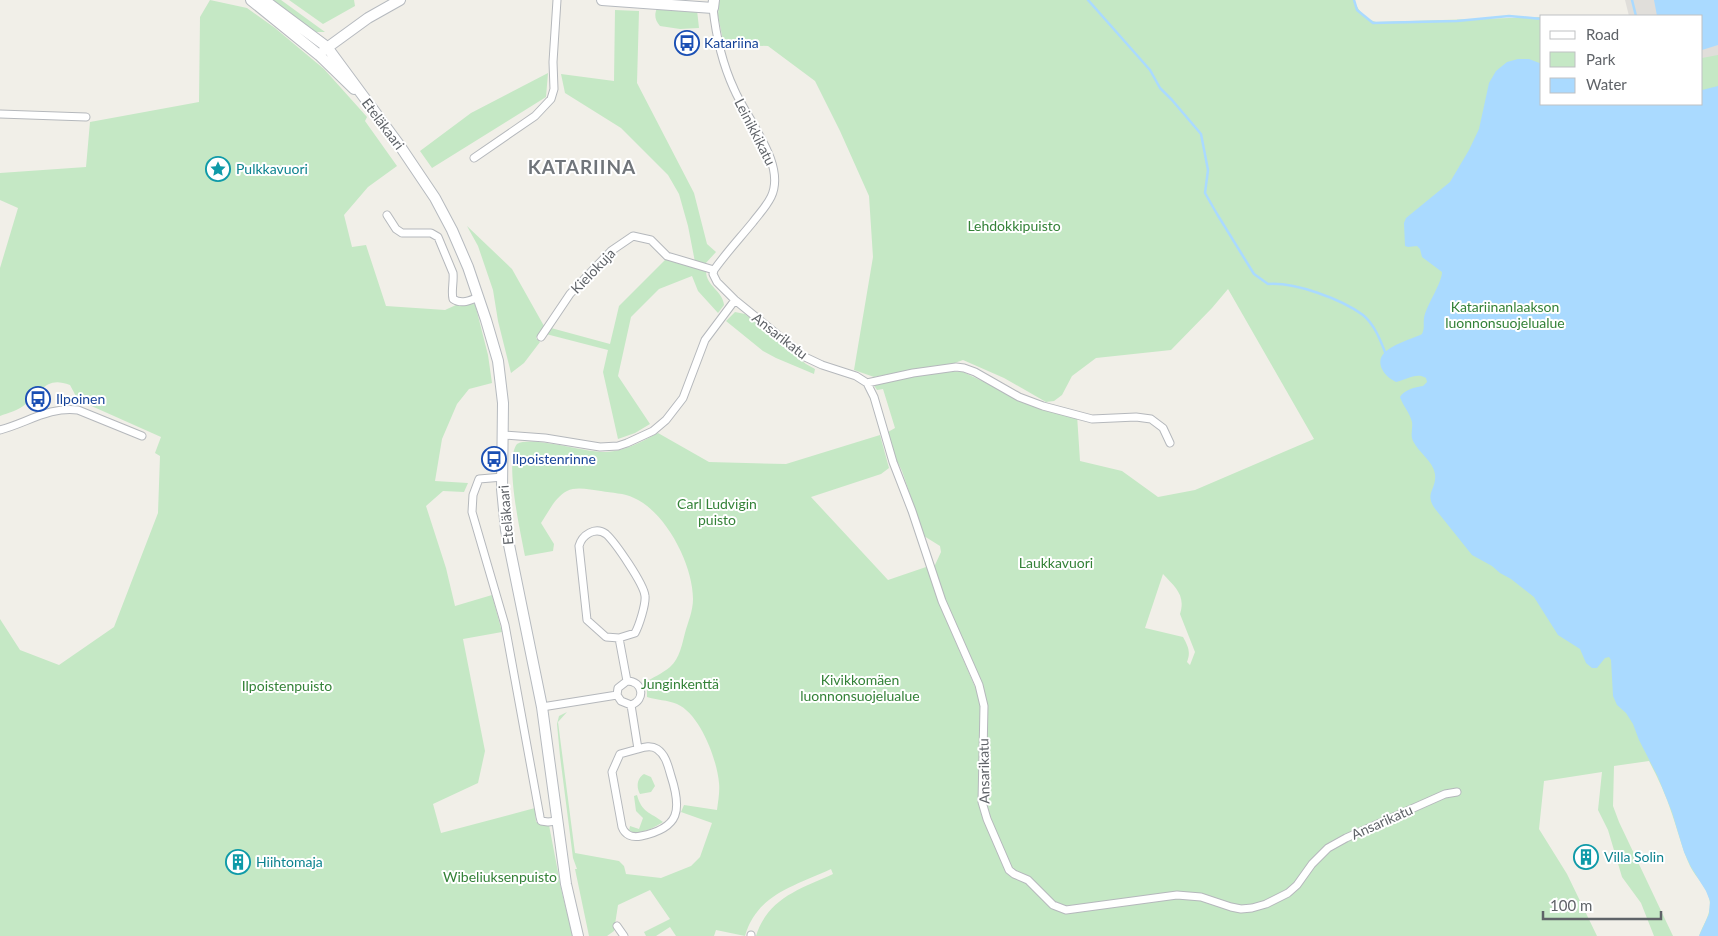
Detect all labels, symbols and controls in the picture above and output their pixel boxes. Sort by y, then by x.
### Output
legend [1540,15,1703,105]
text: Road [1586,25,1619,43]
bus stop icon: Katariina [674,30,700,56]
place label: Katariina [704,34,759,51]
text: Park [1586,50,1616,68]
text: Water [1586,75,1627,93]
street label: Eteläkaari [359,95,408,153]
street label: Leinikkikatu [731,95,780,168]
district label: KATARIINA [528,155,636,178]
place icon: Pulkkavuori [205,156,231,182]
place label: Pulkkavuori [236,160,308,177]
park label: Lehdokkipuisto [967,217,1061,234]
street label: Kielokuja [567,244,618,297]
park label: Katariinanlaakson luonnonsuojelualue [1445,298,1565,331]
street label: Ansarikatu [749,309,811,362]
bus stop icon: Ilpoinen [25,386,51,412]
place label: Ilpoinen [56,390,105,407]
bus stop icon: Ilpoistenrinne [481,446,507,472]
place label: Ilpoistenrinne [512,450,596,467]
street label: Eteläkaari [494,484,517,546]
park label: Carl Ludvigin puisto [677,495,757,528]
park label: Laukkavuori [1019,554,1093,571]
park label: Kivikkomäen luonnonsuojelualue [800,671,920,704]
park label: Junginkenttä [641,675,719,692]
park label: Ilpoistenpuisto [242,677,332,694]
street label: Ansarikatu [974,738,993,804]
street label: Ansarikatu [1348,800,1415,843]
building icon: Villa Solin [1573,844,1599,870]
place label: Villa Solin [1604,848,1664,865]
building icon: Hiihtomaja [225,849,251,875]
place label: Hiihtomaja [256,853,323,870]
park label: Wibeliuksenpuisto [443,868,557,885]
scale bar [1543,888,1660,920]
text: 100 m [1550,896,1592,914]

